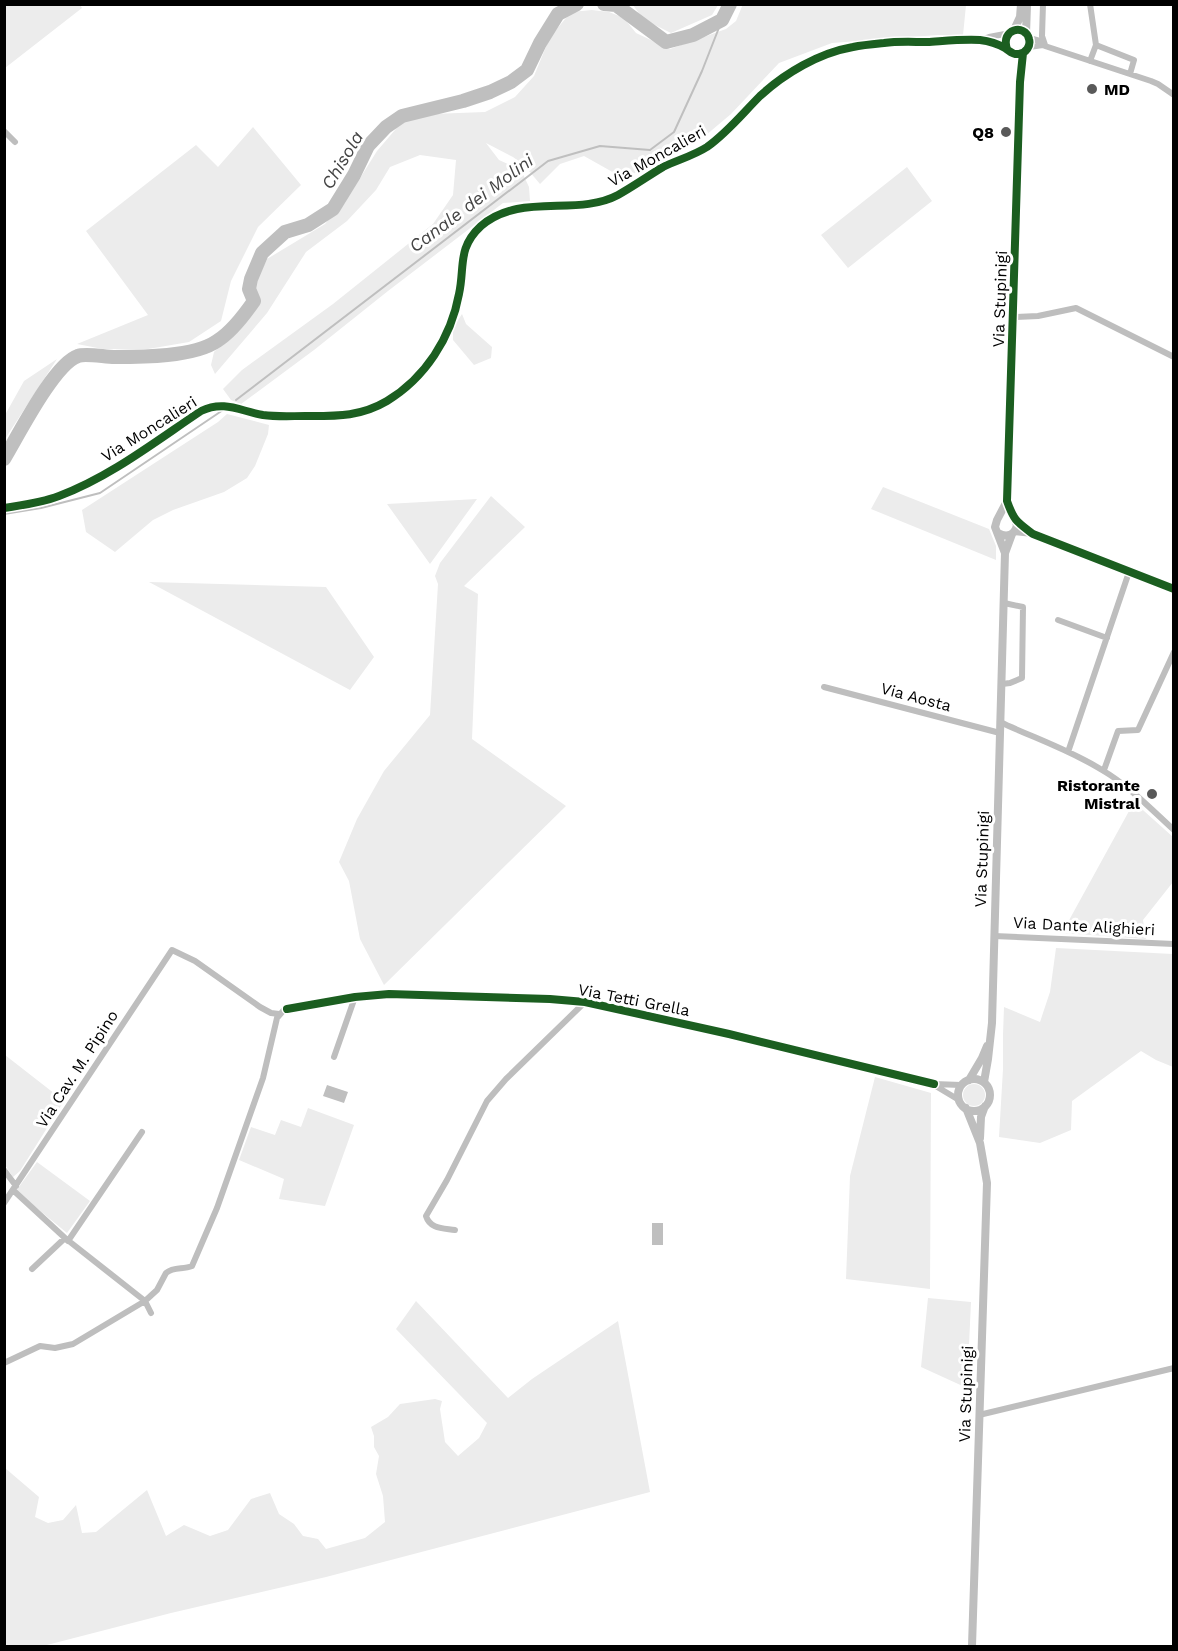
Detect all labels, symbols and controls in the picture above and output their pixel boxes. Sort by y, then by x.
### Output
place label: MD [1104,80,1130,99]
marker: MD [1085,82,1099,96]
street label: Via Moncalieri [605,121,709,191]
place label: Q8 [972,123,994,142]
marker: Q8 [999,125,1013,139]
water label: Chisola [317,127,367,193]
water label: Canale dei Molini [405,149,538,256]
street label: Via Stupinigi [989,250,1011,348]
street label: Via Moncalieri [98,392,200,466]
street label: Via Aosta [879,678,953,716]
place label: Ristorante Mistral [1057,776,1141,813]
marker: Ristorante Mistral [1145,787,1159,801]
street label: Via Stupinigi [971,810,993,908]
street label: Via Dante Alighieri [1012,913,1156,939]
street label: Via Tetti Grella [577,980,691,1020]
street label: Via Cav. M. Pipino [32,1007,122,1131]
street label: Via Stupinigi [955,1345,977,1443]

